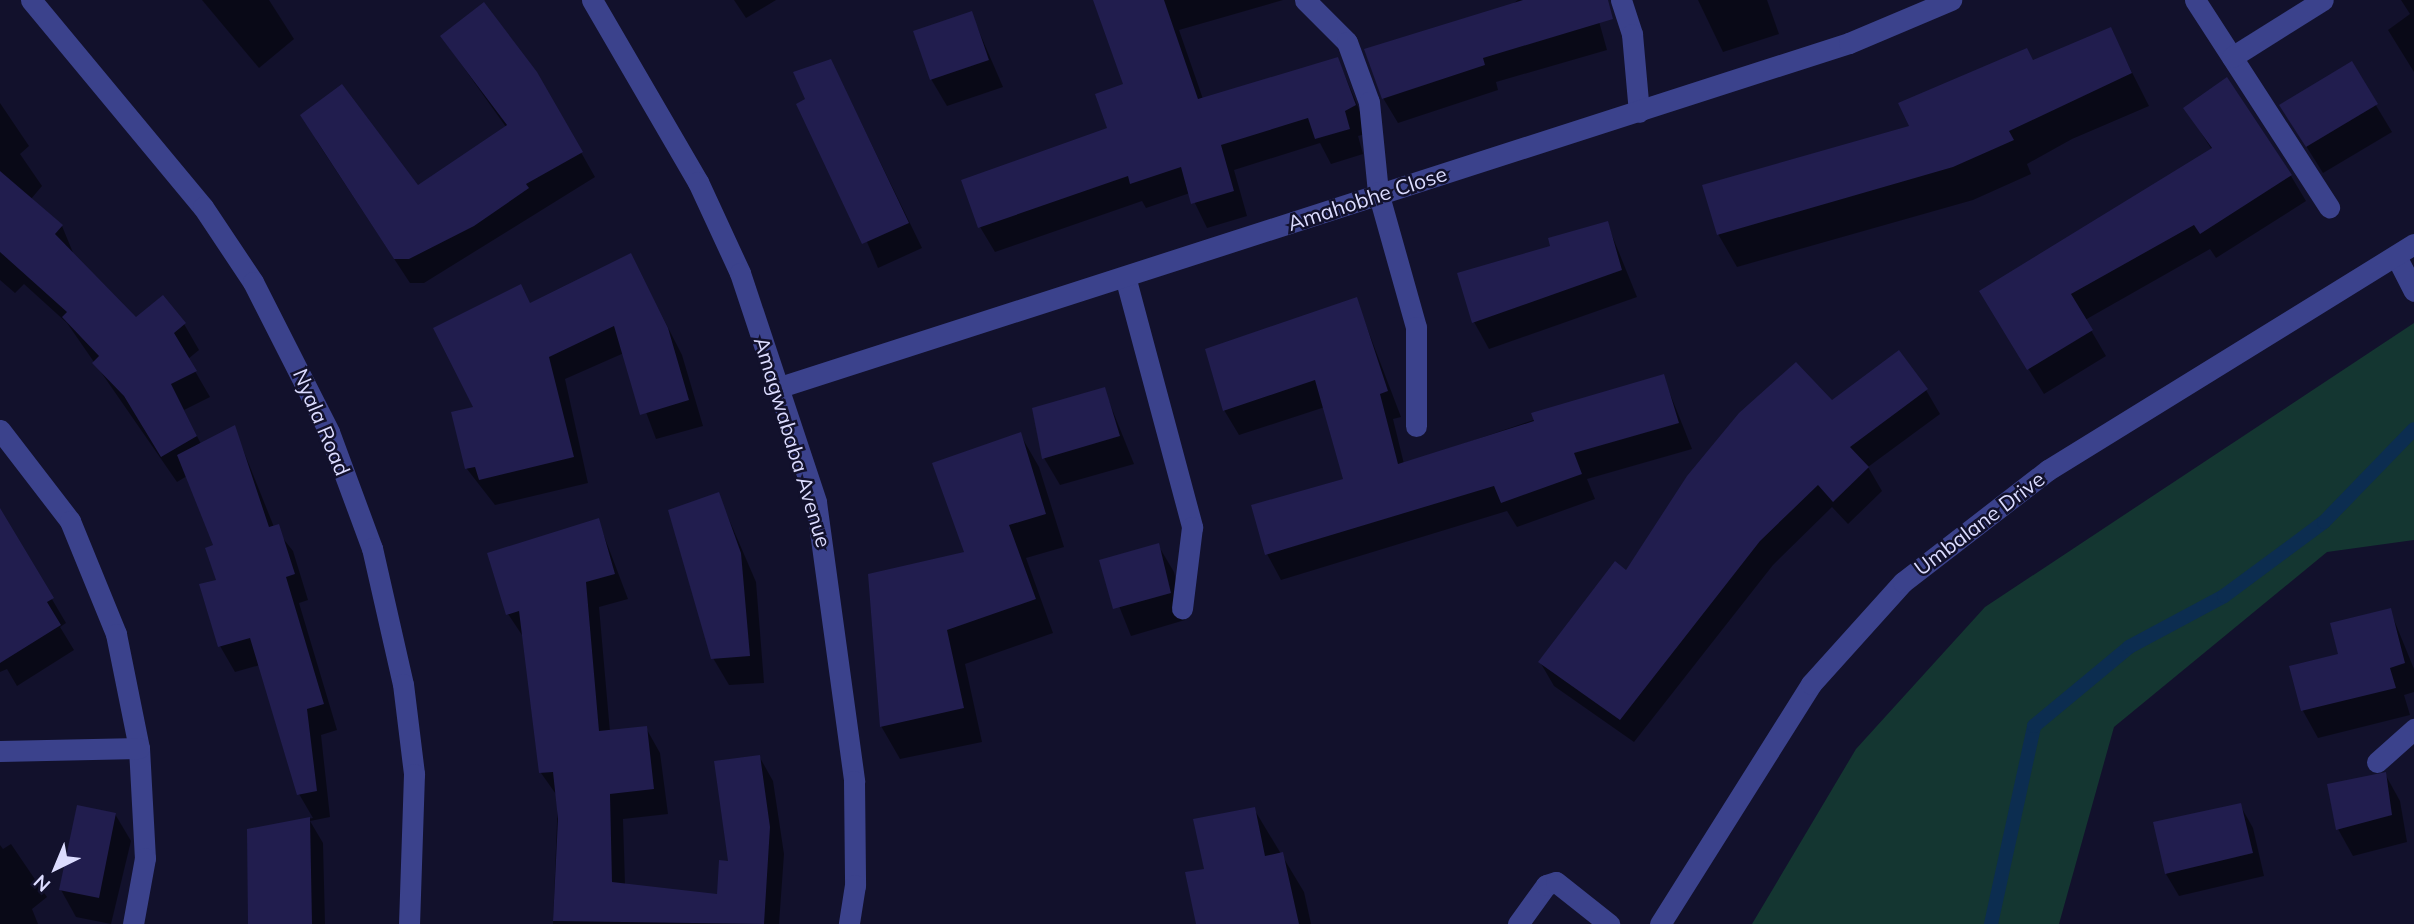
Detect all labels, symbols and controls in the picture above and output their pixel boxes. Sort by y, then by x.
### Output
street label: Amahobhe Close [1284,160,1450,236]
street label: Amagwababa Avenue [749,334,837,550]
street label: Nyala Road [288,365,356,479]
street label: Umbalane Drive [1909,466,2049,580]
north arrow [21,833,91,903]
text: N [28,870,55,897]

